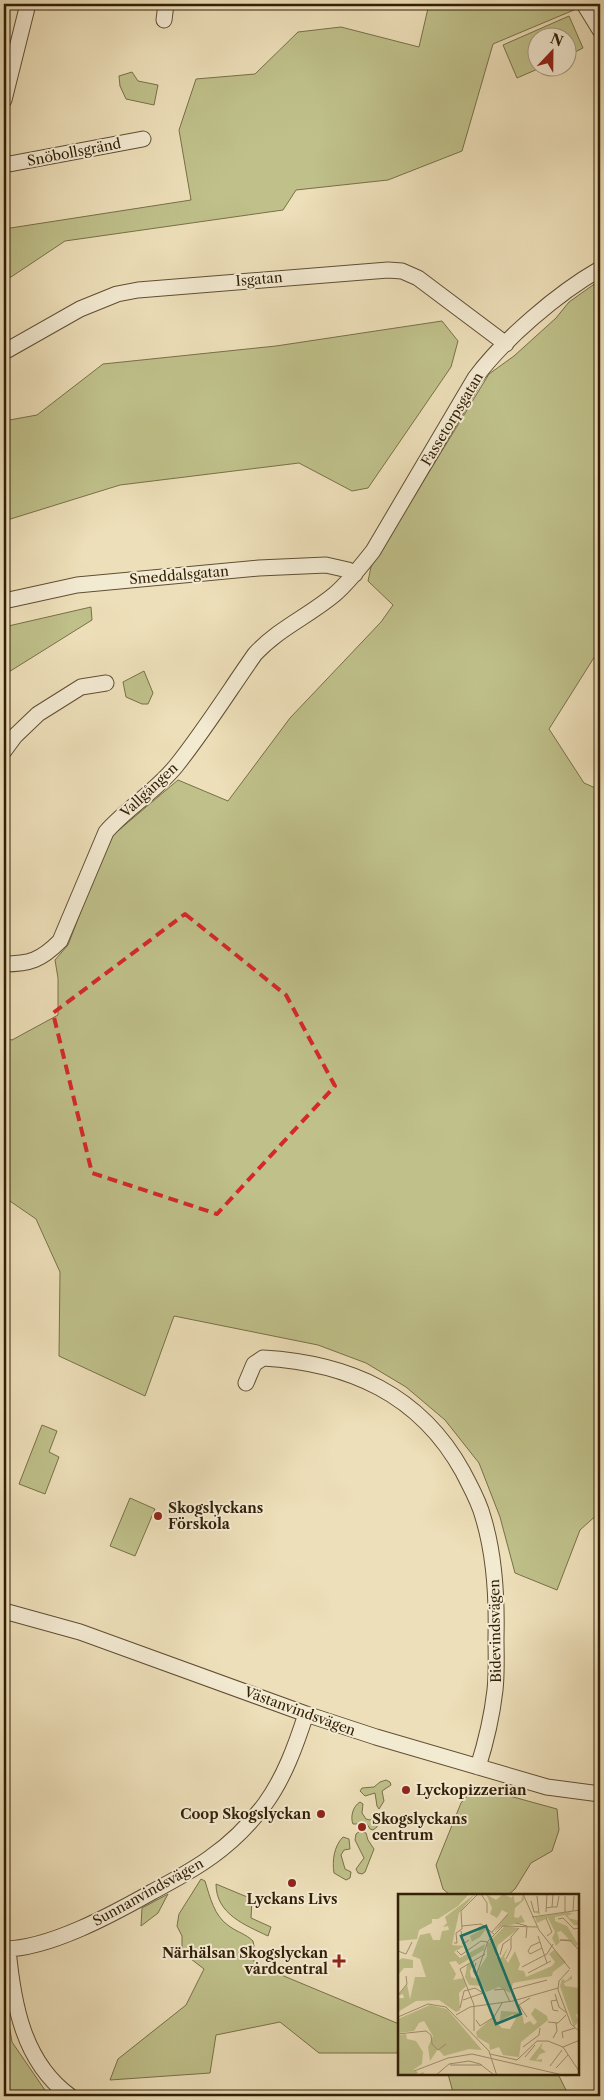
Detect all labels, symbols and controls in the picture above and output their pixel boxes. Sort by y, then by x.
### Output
north arrow [526,28,576,78]
text: N [548,29,566,51]
street label: Snöbollsgränd [26,134,123,170]
street label: Isgatan [235,268,283,290]
street label: Fassetorpsgatan [417,369,487,469]
street label: Smeddalsgatan [129,562,230,588]
street label: Vallgången [116,759,182,822]
place label: Skogslyckans Förskola [168,1499,263,1533]
marker: Skogslyckans Förskola [152,1510,164,1522]
street label: Bidevindsvägen [485,1579,505,1683]
street label: Västanvindsvägen [241,1682,358,1740]
place label: Lyckopizzerian [416,1781,527,1799]
marker: Lyckopizzerian [400,1784,412,1796]
place label: Coop Skogslyckan [180,1805,311,1823]
marker: Coop Skogslyckan [315,1808,327,1820]
place label: Skogslyckans centrum [372,1810,467,1844]
marker: Skogslyckans centrum [356,1821,368,1833]
street label: Sunnanvindsvägen [89,1854,207,1930]
marker: Lyckans Livs [286,1877,298,1889]
place label: Lyckans Livs [246,1890,338,1908]
inset map [398,1894,579,2075]
place label: Närhälsan Skogslyckan vårdcentral [162,1944,328,1978]
marker: Närhälsan Skogslyckan vårdcentral [332,1954,346,1968]

